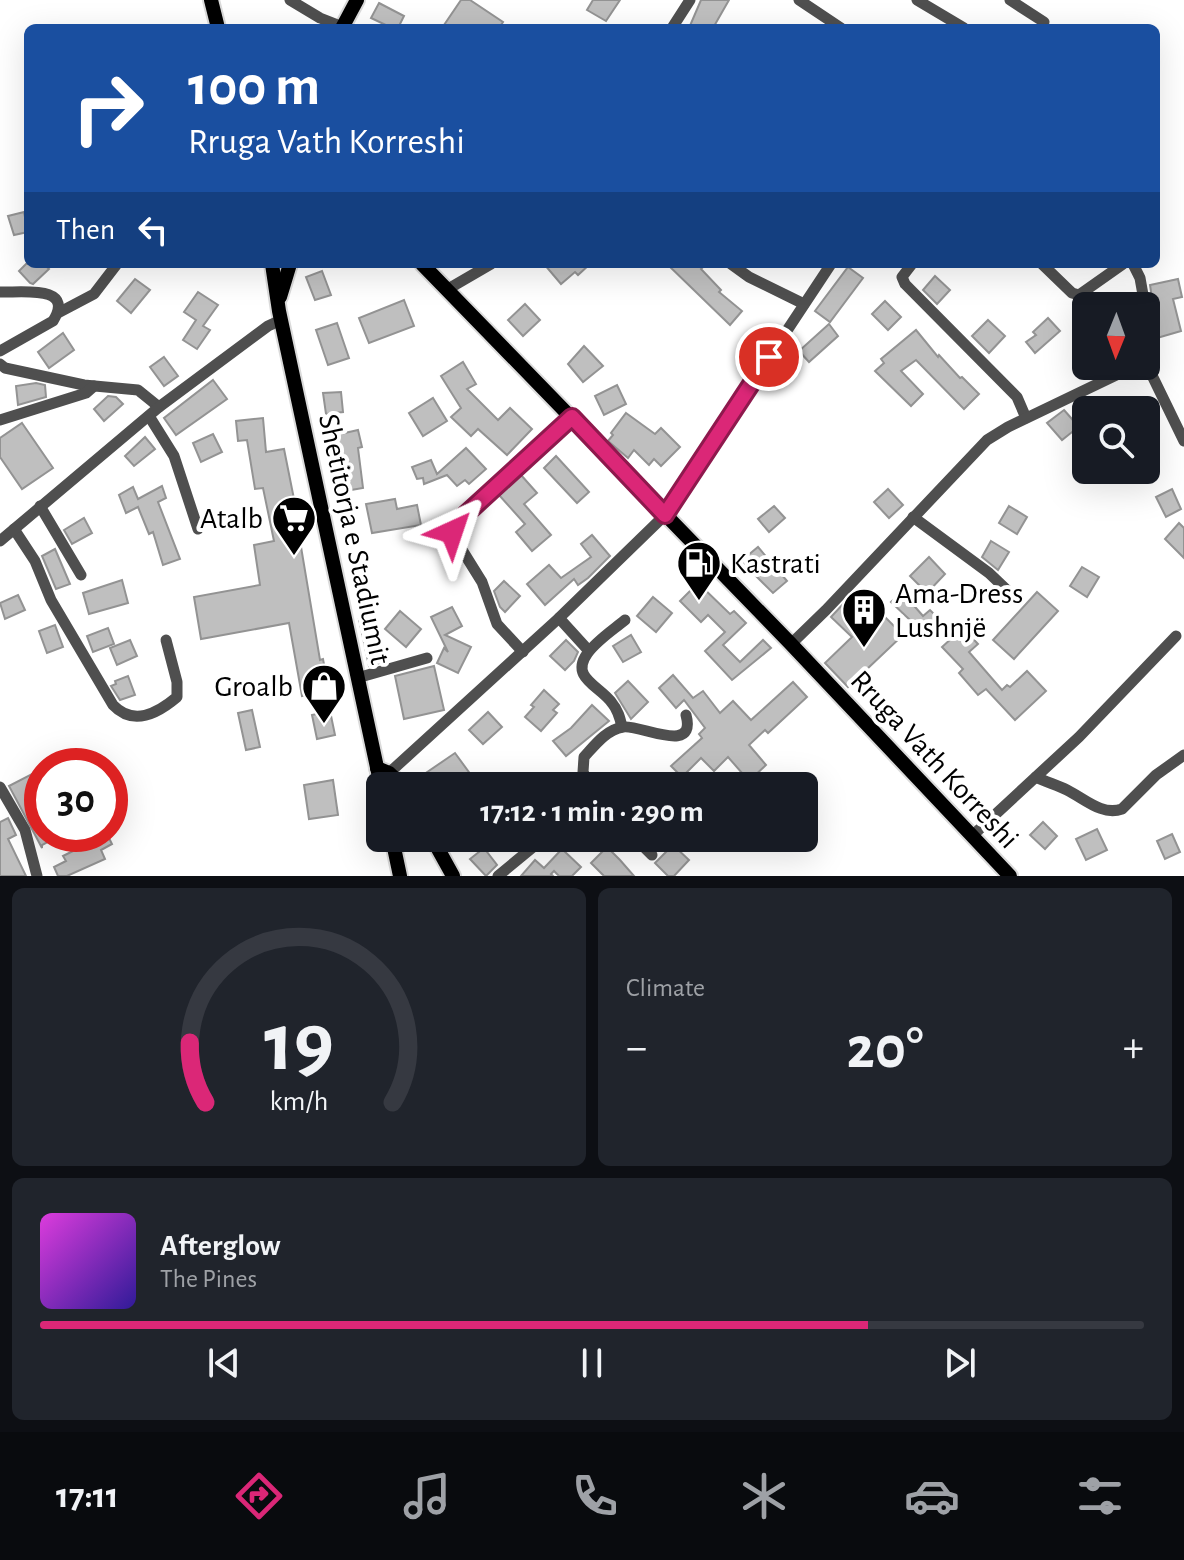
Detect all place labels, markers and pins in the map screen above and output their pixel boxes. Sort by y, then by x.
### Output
pin [735,323,803,391]
supermarket icon: Atalb [270,494,318,557]
place label: Atalb [200,504,263,534]
fuel station icon: Kastrati [675,539,723,602]
place label: Kastrati [730,549,821,579]
place label: Ama-Dress Lushnjë [895,579,1023,643]
building icon: Ama-Dress Lushnjë [840,586,888,649]
shop icon: Groalb [300,662,348,725]
place label: Groalb [215,672,293,702]

